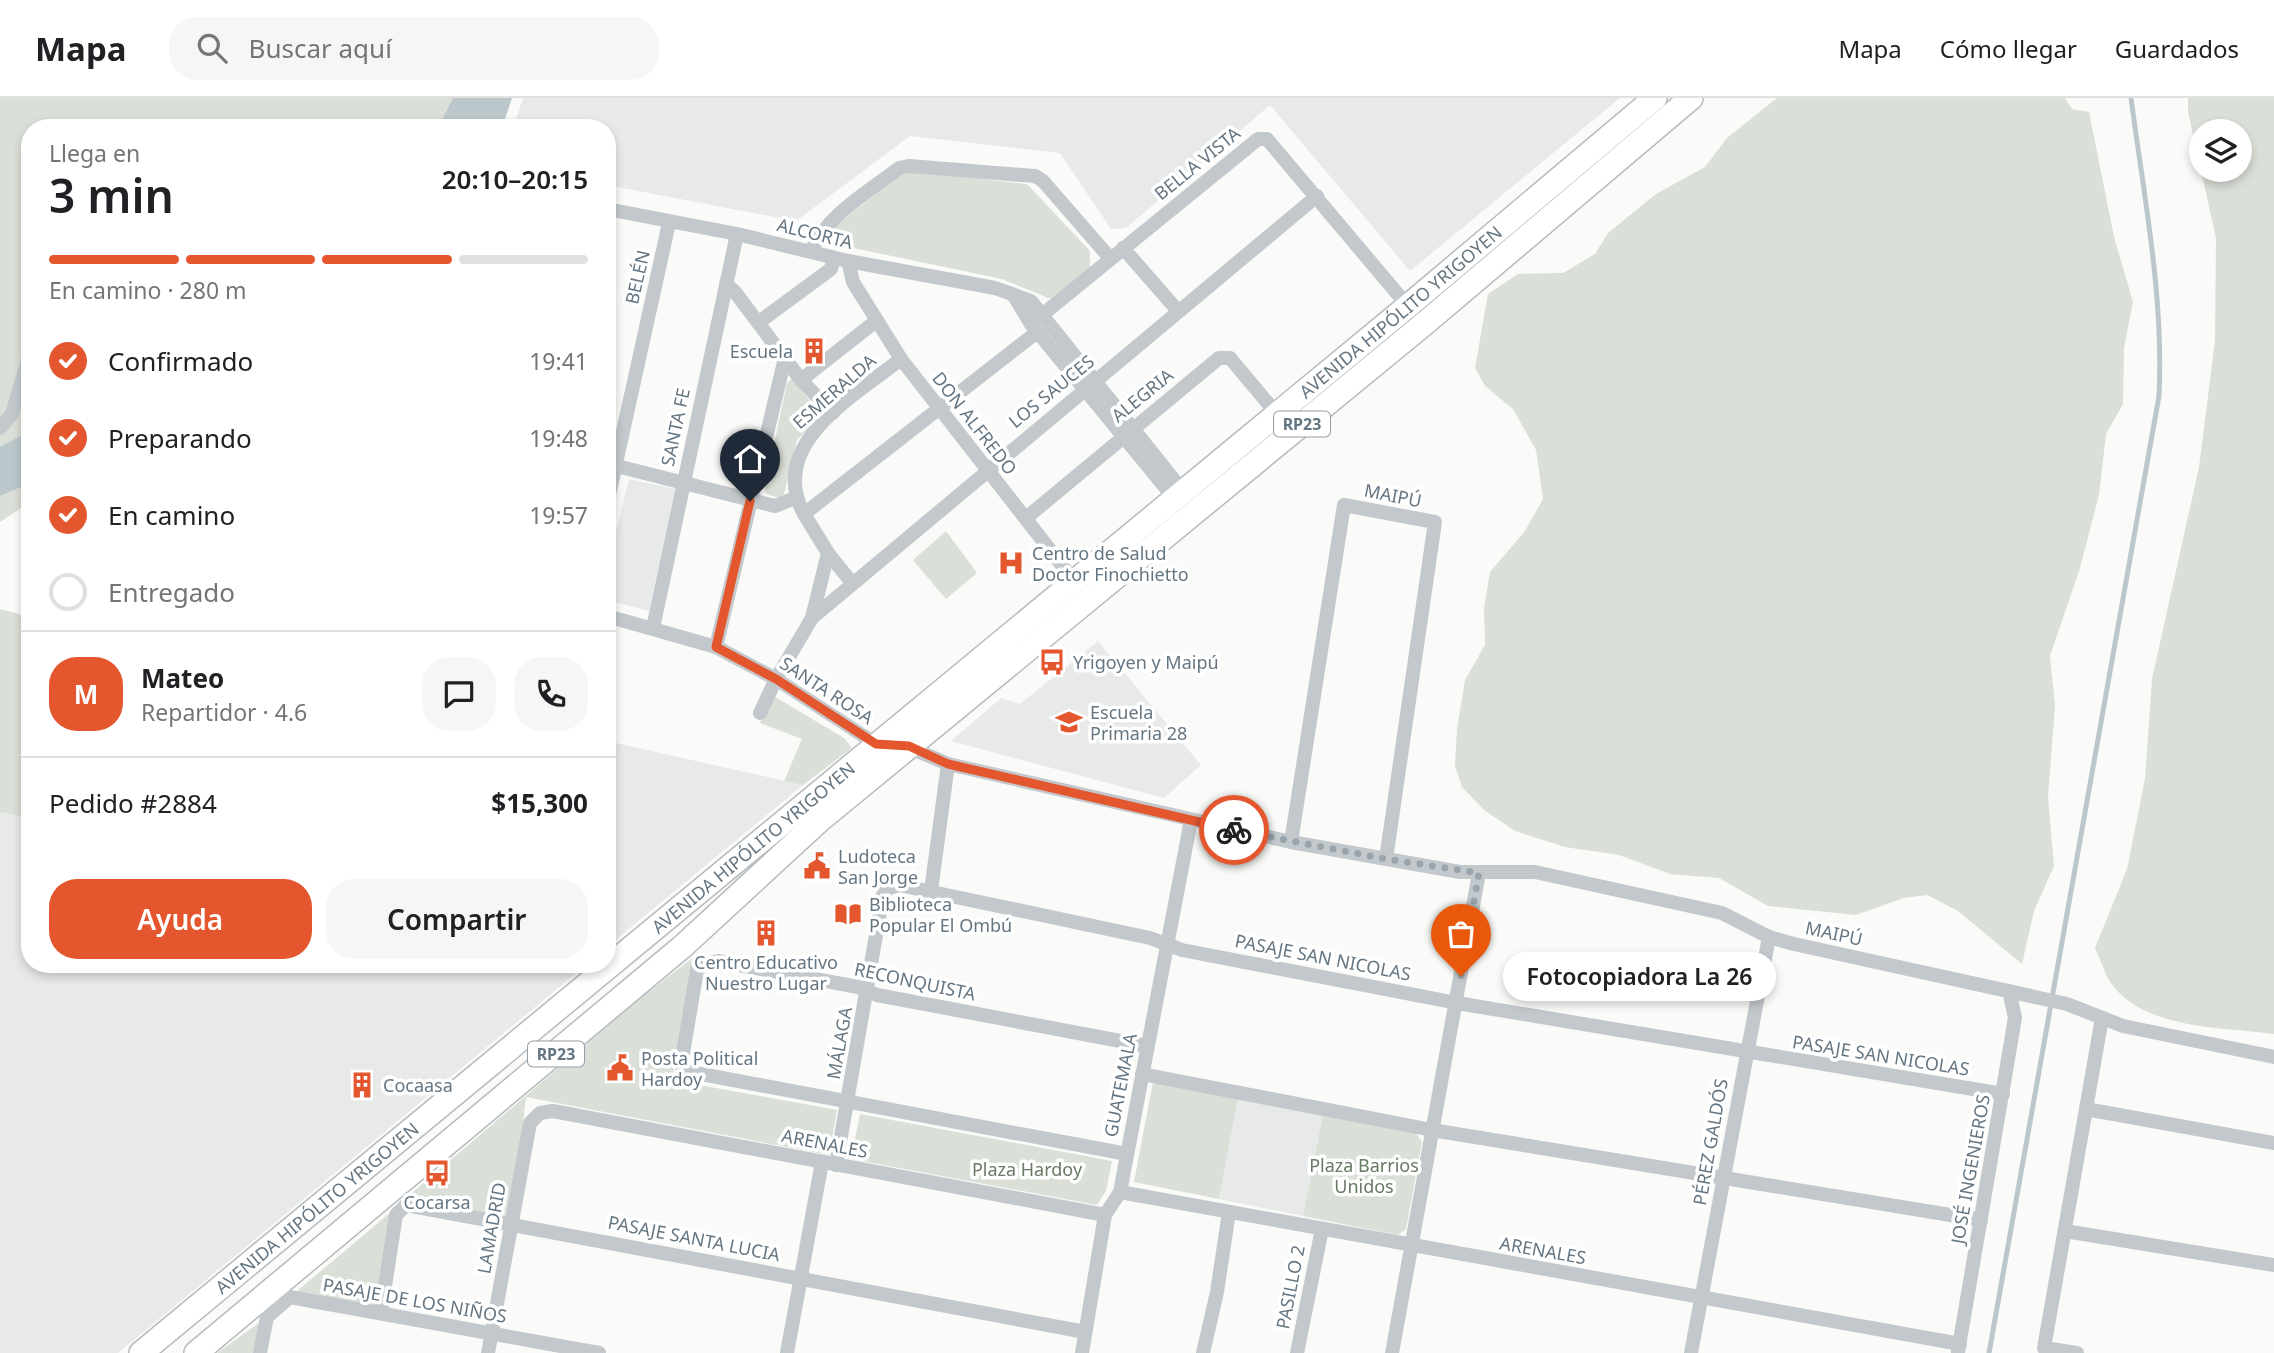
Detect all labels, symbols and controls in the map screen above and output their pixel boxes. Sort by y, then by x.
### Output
search box [169,17,659,80]
text: Mapa [35,26,127,71]
icon: search [193,29,231,67]
text: Buscar aquí [249,30,392,66]
text: Mapa [1838,32,1902,65]
text: Cómo llegar [1940,32,2077,65]
text: Guardados [2115,32,2239,65]
map controls [2189,119,2252,182]
button: layers [2189,119,2252,182]
street label: BELLA VISTA [1149,121,1245,205]
text: Llega en [49,137,140,169]
text: 20:10–20:15 [442,161,588,197]
text: 3 min [49,164,174,226]
street label: ALCORTA [775,212,856,254]
street label: AVENIDA HIPÓLITO YRIGOYEN [1294,220,1507,403]
street label: BELÉN [619,248,655,306]
text: En camino · 280 m [49,274,247,306]
building icon: Escuela [799,336,829,366]
place label: Escuela [730,339,793,363]
icon: check [49,342,87,380]
text: Confirmado [108,343,253,379]
text: 19:41 [529,345,588,377]
street label: ESMERALDA [787,348,881,434]
street label: LOS SAUCES [1003,349,1099,433]
street label: ALEGRIA [1106,362,1178,427]
street label: DON ALFREDO [927,367,1023,479]
street label: SANTA FE [655,386,695,468]
road number: RP23 [1274,412,1330,436]
icon: check [49,419,87,457]
text: Preparando [108,420,252,456]
text: 19:48 [529,422,588,454]
pin [720,429,780,501]
icon: home [731,440,769,478]
street label: MAIPÚ [1362,478,1424,512]
icon: check [49,496,87,534]
text: En camino [108,497,235,533]
text: 19:57 [529,499,588,531]
place label: Centro de Salud Doctor Finochietto [1032,541,1189,586]
hospital icon: Centro de Salud Doctor Finochietto [996,548,1026,578]
text: Entregado [108,574,235,610]
bus stop icon: Yrigoyen y Maipú [1037,647,1067,677]
place label: Yrigoyen y Maipú [1073,650,1219,674]
street label: SANTA ROSA [776,651,879,729]
button: chat [422,657,496,731]
button: phone [514,657,588,731]
text: Mateo [141,660,224,696]
text: M [74,676,98,712]
text: Repartidor · 4.6 [141,696,307,728]
place label: Escuela Primaria 28 [1090,700,1187,745]
school or university icon: Escuela Primaria 28 [1054,707,1084,737]
street label: AVENIDA HIPÓLITO YRIGOYEN [646,756,860,938]
text: Pedido #2884 [49,785,217,821]
text: $15,300 [491,785,588,821]
courier [1199,795,1269,865]
icon: bike [1215,811,1253,849]
place label: Ludoteca San Jorge [838,844,918,889]
public building icon: Ludoteca San Jorge [802,851,832,881]
button: Ayuda [49,879,312,959]
button: Compartir [326,879,588,959]
place label: Biblioteca Popular El Ombú [869,892,1012,937]
library icon: Biblioteca Popular El Ombú [833,899,863,929]
pin [1431,904,1491,976]
icon: bag [1442,915,1480,953]
street label: MAIPÚ [1803,915,1865,951]
building icon: Centro Educativo Nuestro Lugar [751,918,781,948]
street label: PASAJE SAN NICOLAS [1233,928,1413,986]
place label: Centro Educativo Nuestro Lugar [694,950,838,995]
callout: Fotocopiadora La 26 [1503,952,1776,1001]
street label: RECONQUISTA [852,956,978,1006]
text: Fotocopiadora La 26 [1526,960,1753,992]
street label: MÁLAGA [821,1004,857,1081]
street label: PASAJE SAN NICOLAS [1791,1029,1971,1081]
street label: GUATEMALA [1098,1031,1142,1139]
road number: RP23 [528,1042,584,1066]
place label: Posta Political Hardoy [641,1046,758,1091]
public building icon: Posta Political Hardoy [605,1053,635,1083]
building icon: Cocaasa [347,1070,377,1100]
place label: Cocaasa [383,1073,453,1097]
street label: PÉREZ GALDÓS [1687,1077,1733,1207]
street label: JOSÉ INGENIEROS [1945,1092,1995,1248]
street label: AVENIDA HIPÓLITO YRIGOYEN [210,1117,424,1299]
street label: ARENALES [780,1123,870,1163]
park label: Plaza Barrios Unidos [1309,1153,1419,1198]
park label: Plaza Hardoy [972,1157,1083,1181]
bus stop icon: Cocarsa [422,1158,452,1188]
street label: LAMADRID [471,1180,511,1276]
place label: Cocarsa [403,1190,471,1214]
street label: PASAJE SANTA LUCIA [606,1210,783,1267]
street label: ARENALES [1498,1231,1588,1269]
street label: PASILLO 2 [1270,1243,1310,1331]
street label: PASAJE DE LOS NIÑOS [321,1272,509,1328]

